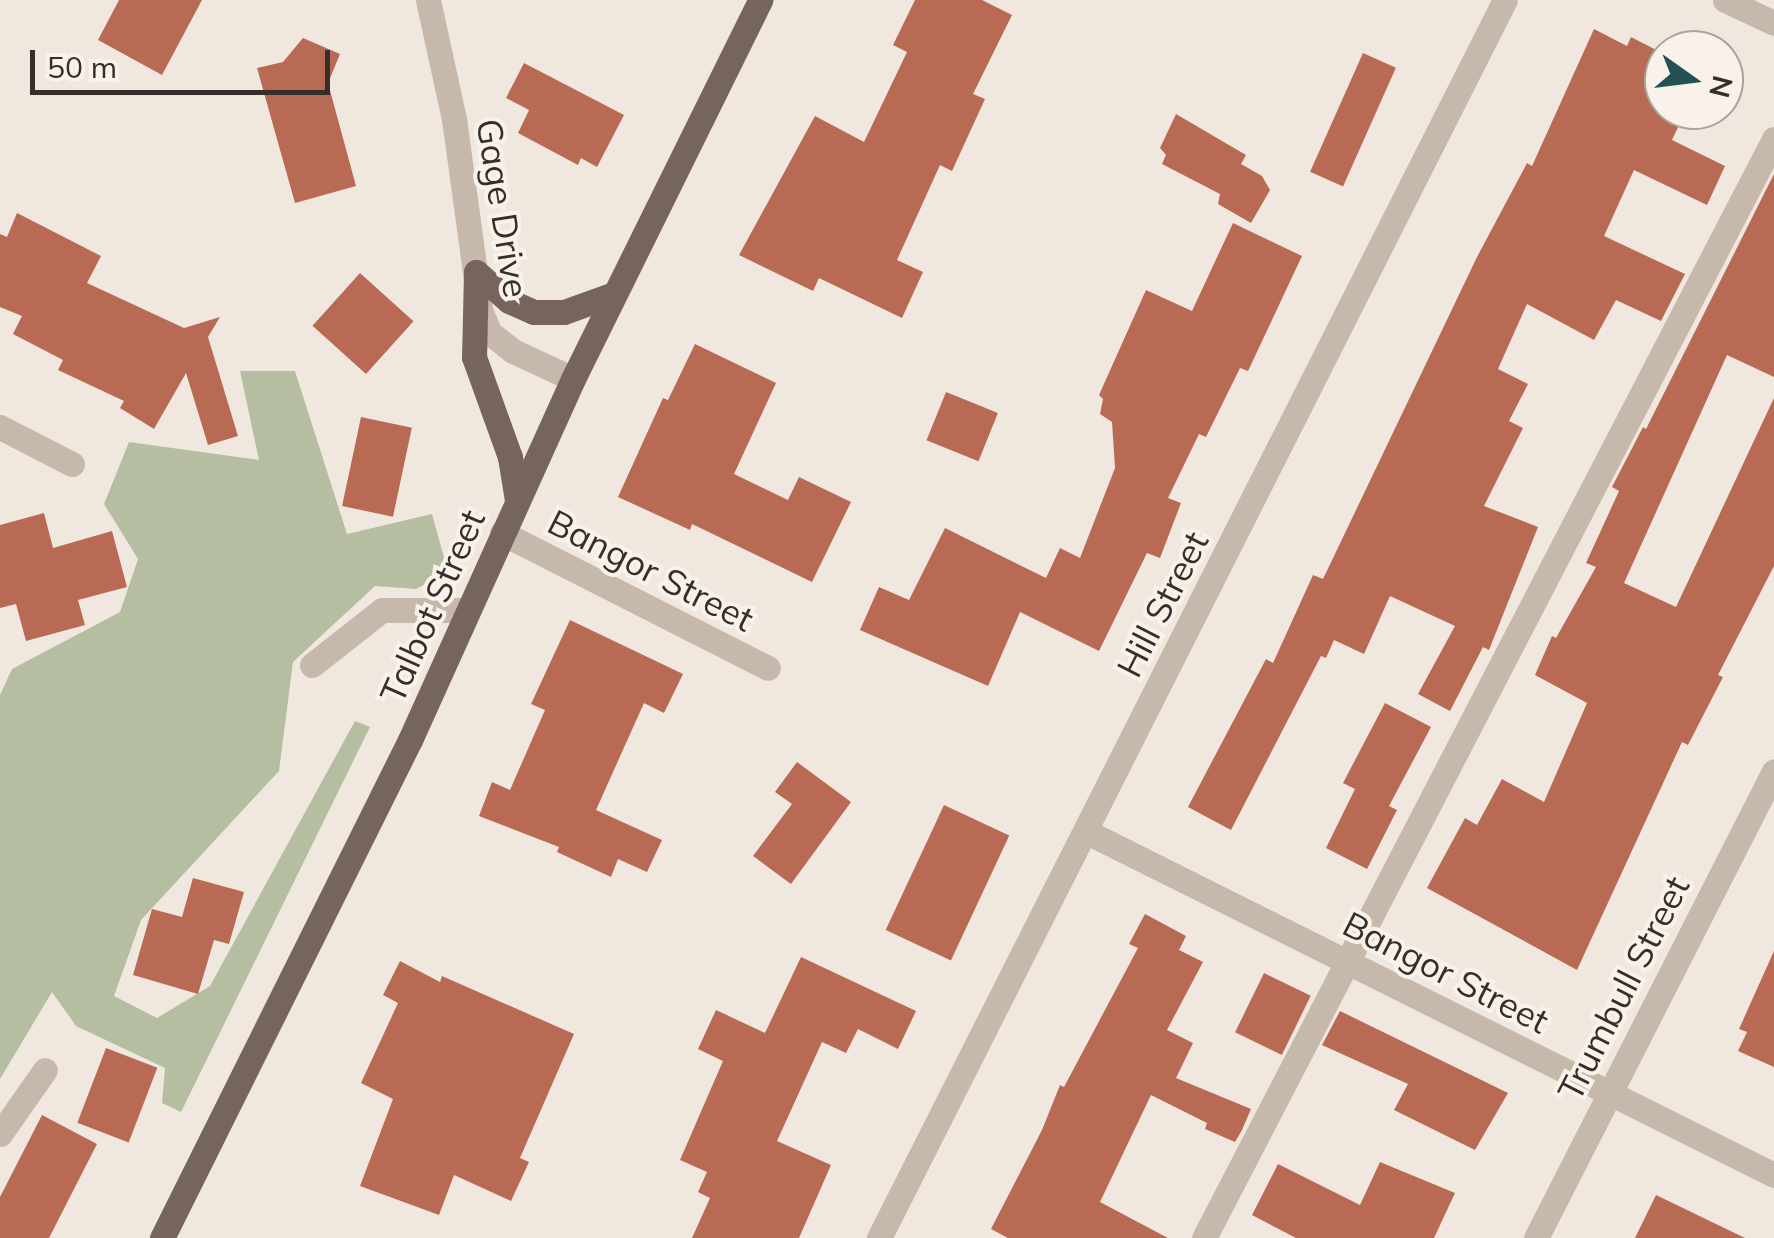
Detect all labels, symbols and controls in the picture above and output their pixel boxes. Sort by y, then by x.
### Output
scale bar [35,30,335,92]
north arrow [1644,30,1744,130]
text: 50 m [47,48,117,86]
text: N [1702,72,1741,101]
street label: Gage Drive [468,116,538,300]
street label: Bangor Street [541,500,761,640]
street label: Talbot Street [371,503,493,709]
street label: Hill Street [1107,524,1217,684]
street label: Trumbull Street [1548,869,1698,1107]
street label: Bangor Street [1336,902,1556,1042]

